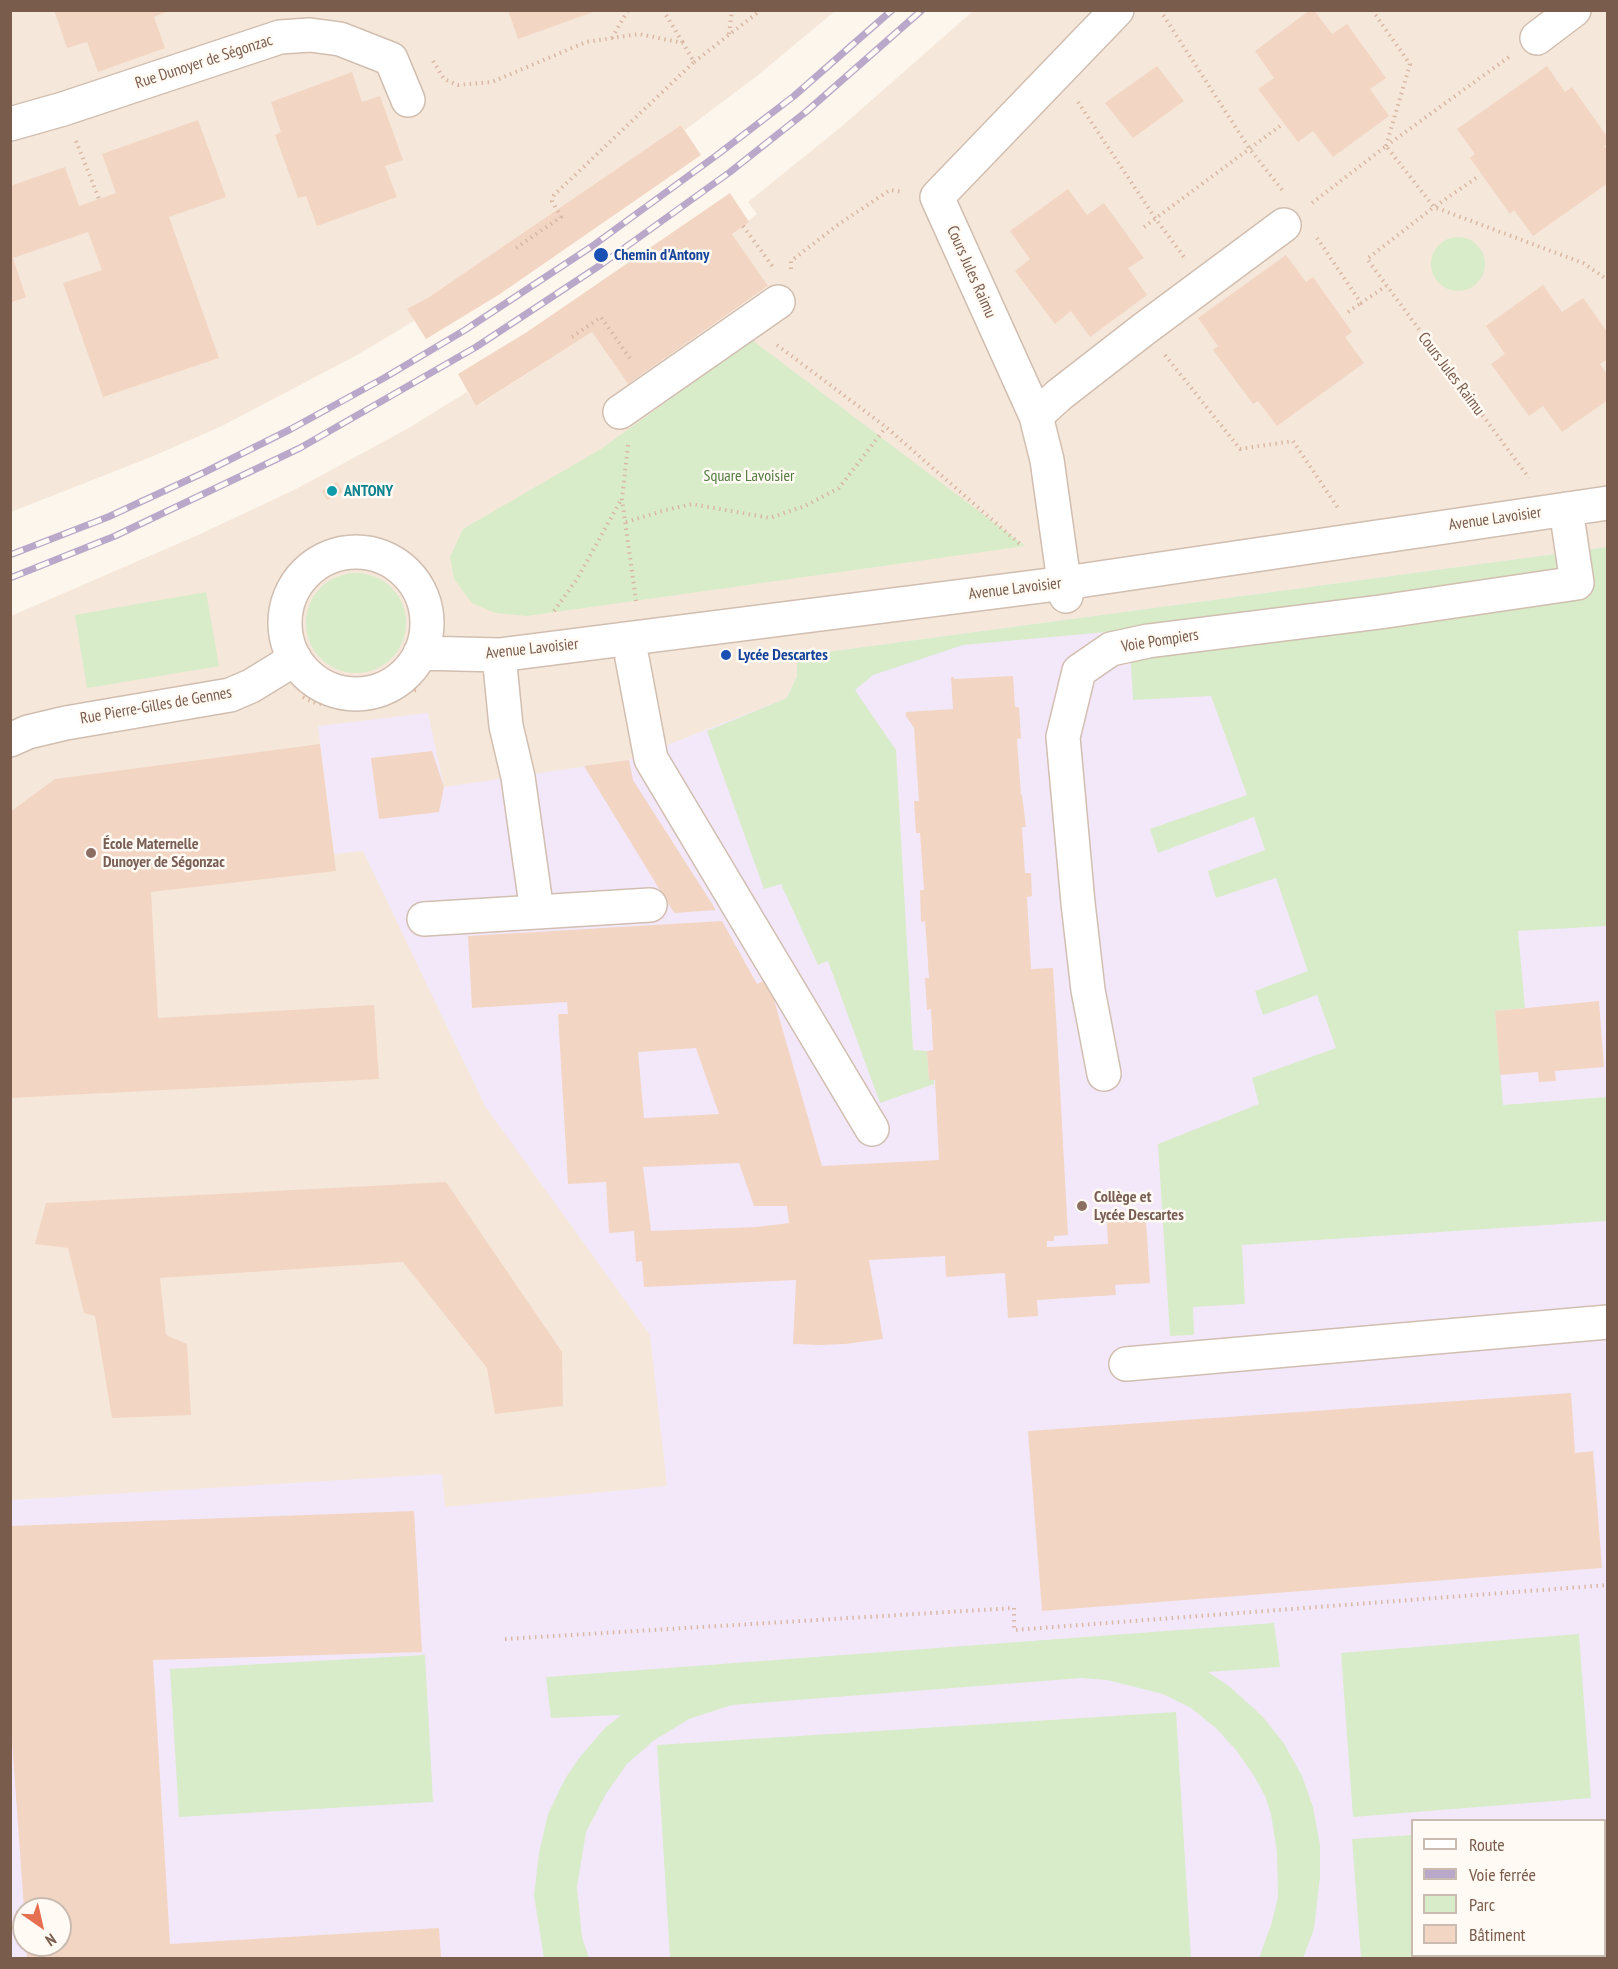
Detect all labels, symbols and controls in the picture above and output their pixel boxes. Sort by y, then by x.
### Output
street label: Rue Dunoyer de Ségonzac [133,31,275,93]
street label: Cours Jules Raimu [942,223,1000,321]
place label: Chemin d'Antony [614,245,709,265]
marker: Chemin d'Antony [592,246,610,264]
street label: Cours Jules Raimu [1414,329,1488,419]
park label: Square Lavoisier [704,466,794,486]
place label: ANTONY [344,481,393,501]
marker: ANTONY [325,484,339,498]
street label: Avenue Lavoisier [1448,503,1542,535]
street label: Avenue Lavoisier [968,574,1062,604]
street label: Voie Pompiers [1120,625,1200,657]
street label: Avenue Lavoisier [485,635,579,663]
place label: Lycée Descartes [738,645,828,665]
marker: Lycée Descartes [719,648,733,662]
street label: Rue Pierre-Gilles de Gennes [79,683,233,729]
place label: École Maternelle Dunoyer de Ségonzac [103,834,225,872]
marker: École Maternelle Dunoyer de Ségonzac [84,846,98,860]
place label: Collège et Lycée Descartes [1094,1187,1184,1225]
marker: Collège et Lycée Descartes [1075,1199,1089,1213]
legend [1411,1819,1606,1957]
text: Route [1469,1833,1505,1856]
text: Voie ferrée [1469,1863,1536,1886]
text: Parc [1469,1893,1495,1916]
north arrow [12,1897,72,1957]
text: Bâtiment [1469,1923,1526,1946]
text: N [42,1930,60,1951]

